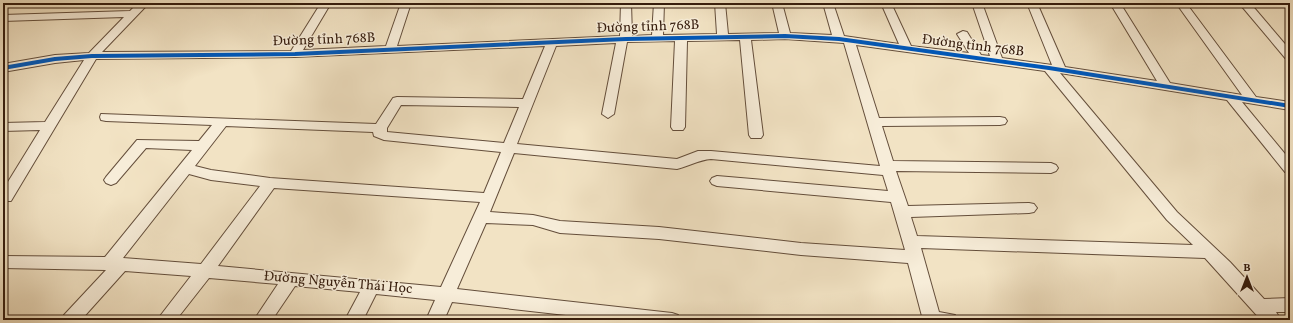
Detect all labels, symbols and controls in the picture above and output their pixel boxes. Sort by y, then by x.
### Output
street label: Đường tỉnh 768B [596,16,700,38]
street label: Đường tỉnh 768B [272,29,376,51]
street label: Đường tỉnh 768B [921,30,1025,62]
north arrow [1227,257,1267,297]
text: B [1243,261,1251,276]
street label: Đường Nguyễn Thái Học [263,267,413,299]

